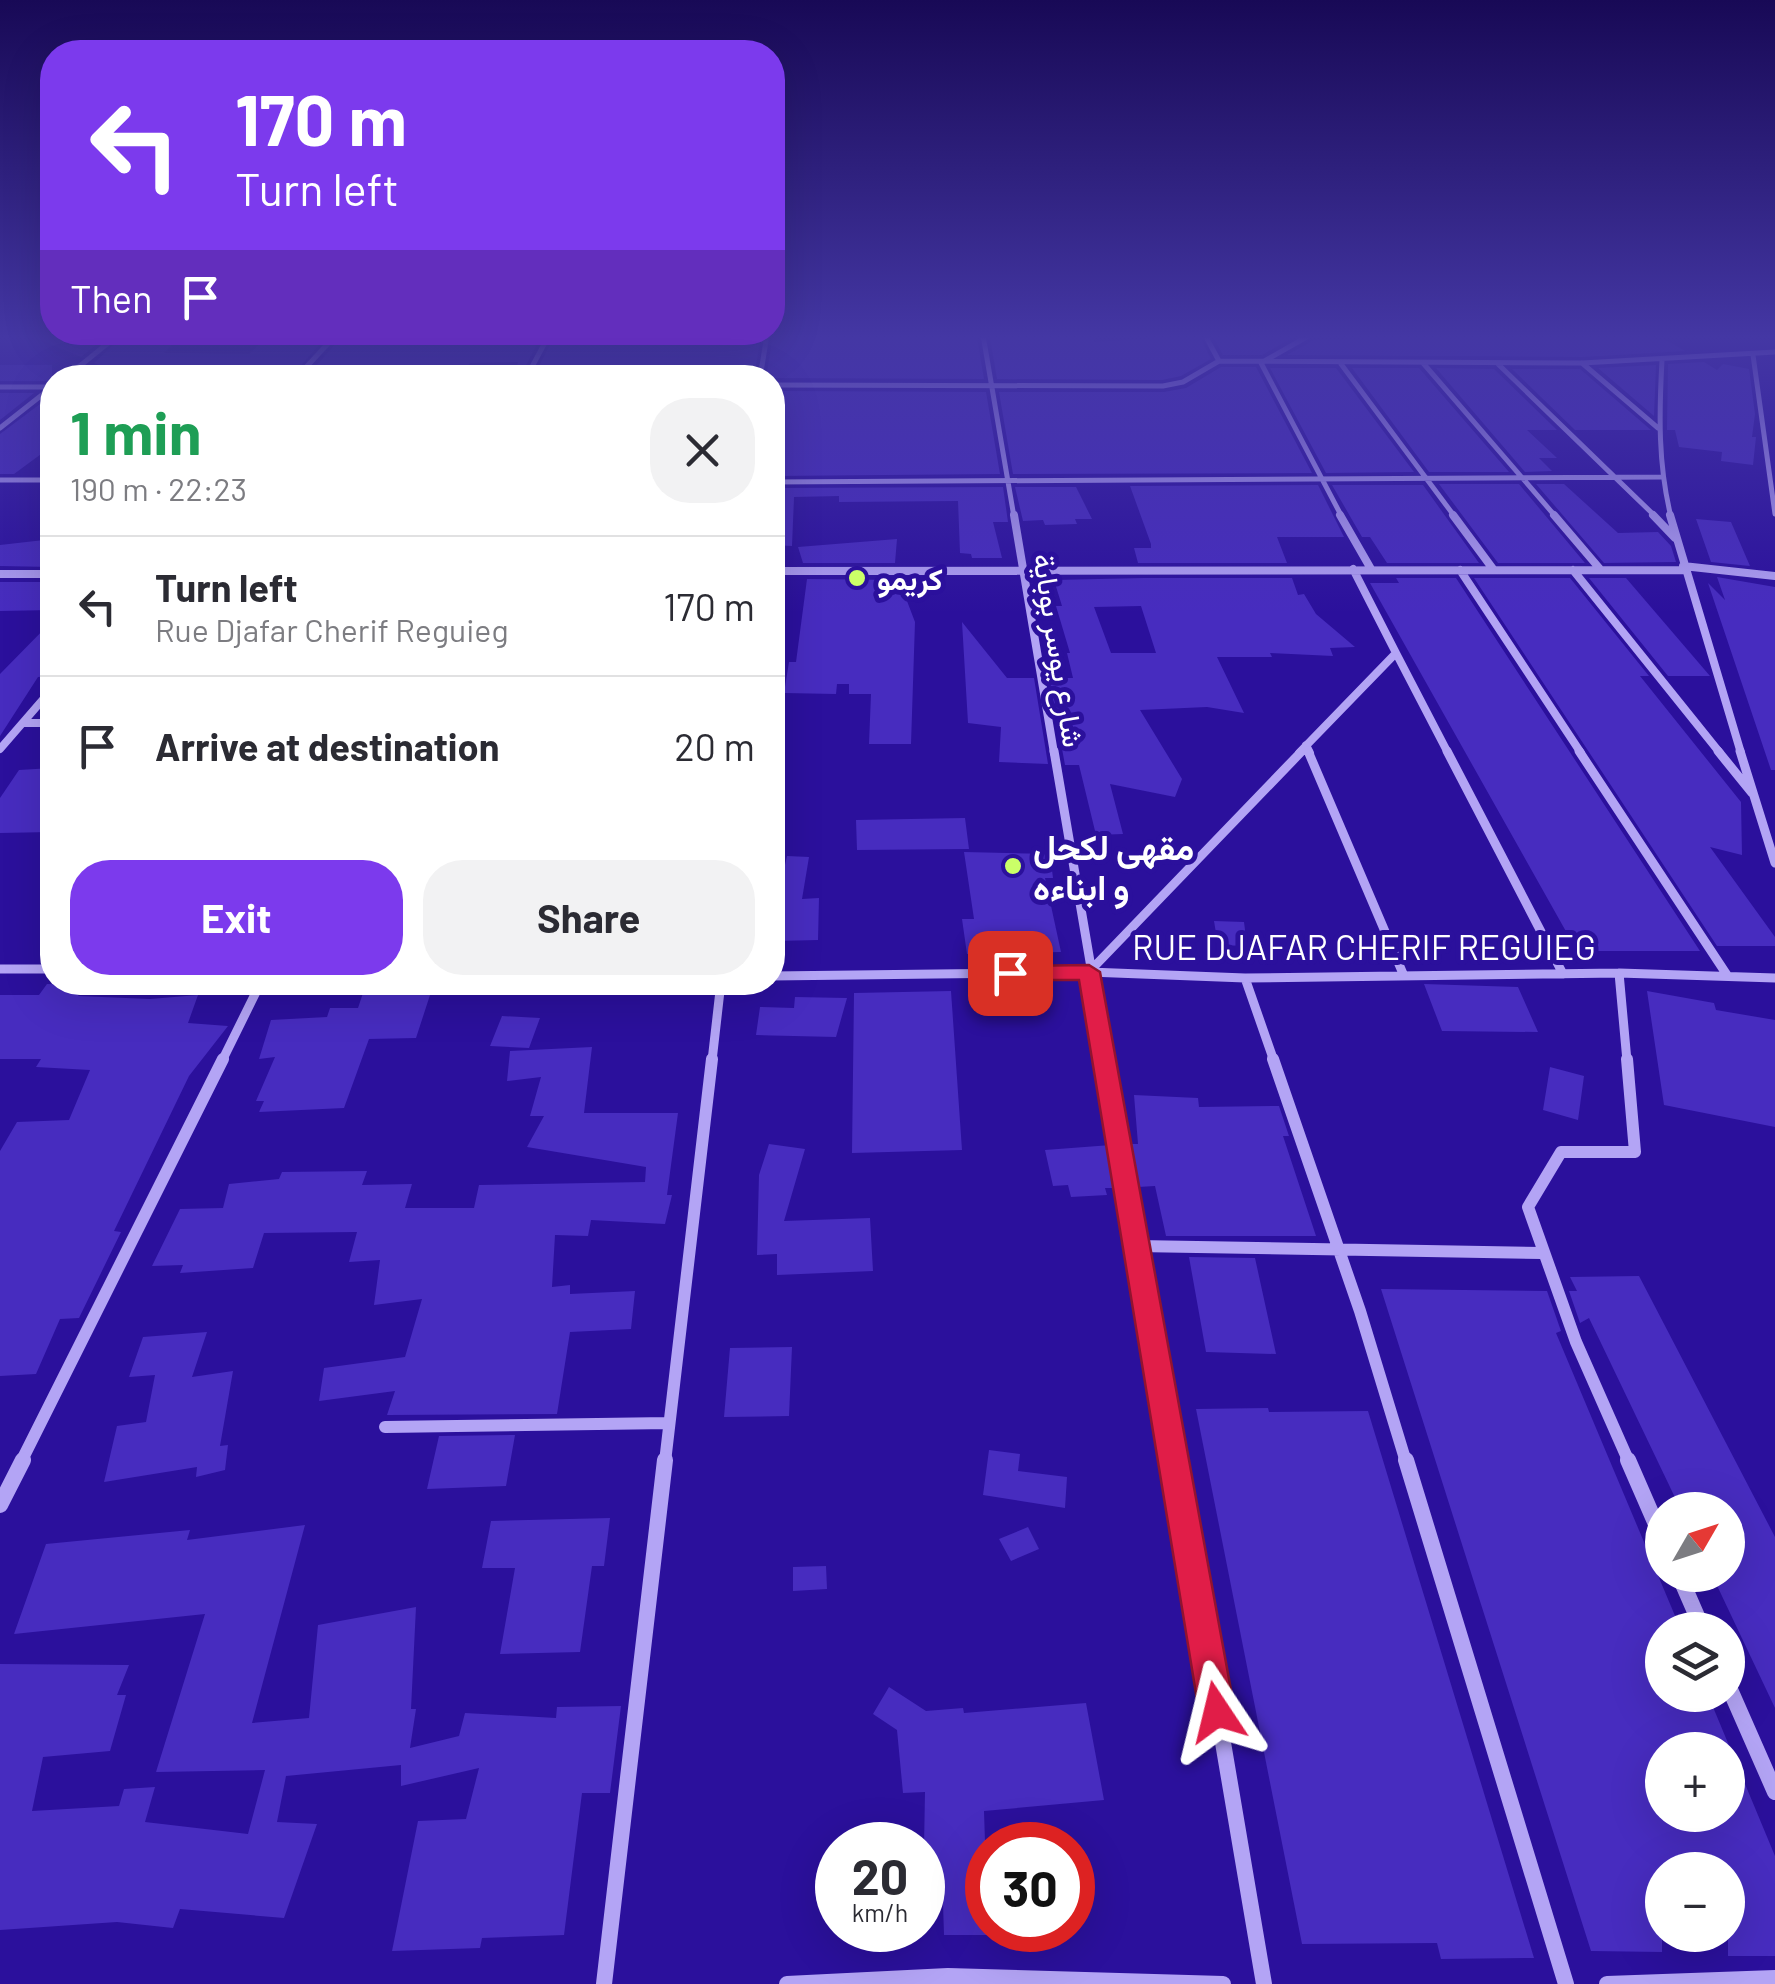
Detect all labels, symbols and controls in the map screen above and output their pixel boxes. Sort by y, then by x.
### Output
text: 170 m [235,76,407,160]
icon: left [70,80,200,210]
text: Turn left [235,161,399,215]
icon: arrive [173,270,228,325]
text: Then [70,275,153,321]
text: 1 min [70,395,201,467]
button: close [650,398,755,503]
text: 190 m · 22:23 [70,469,247,507]
street label: شارع يوسر بوباية [1023,551,1093,750]
place label: كريمو [877,560,943,598]
text: Turn left [155,564,298,610]
marker: كريمو [846,567,868,589]
icon: left [70,579,125,634]
text: 170 m [663,583,755,629]
text: Rue Djafar Cherif Reguieg [155,610,509,648]
icon: arrive [70,719,125,774]
text: Arrive at destination [155,723,500,769]
text: 20 m [674,723,755,769]
place label: مقهى لكحل و ابناءه [1033,825,1194,910]
marker: مقهى لكحل و ابناءه [1002,855,1024,877]
button: Exit [70,860,403,975]
button: Share [423,860,755,975]
street label: RUE DJAFAR CHERIF REGUIEG [1132,925,1596,967]
pin [968,931,1053,1016]
icon: arrive [983,946,1038,1001]
north arrow [1645,1492,1745,1592]
map controls [1645,1492,1745,1952]
button: layers [1645,1612,1745,1712]
position arrow [1165,1660,1269,1764]
button: + [1645,1732,1745,1832]
speed limit sign: 30 [965,1822,1095,1952]
text: 20 [852,1845,908,1905]
button: − [1645,1852,1745,1952]
text: km/h [852,1897,908,1927]

